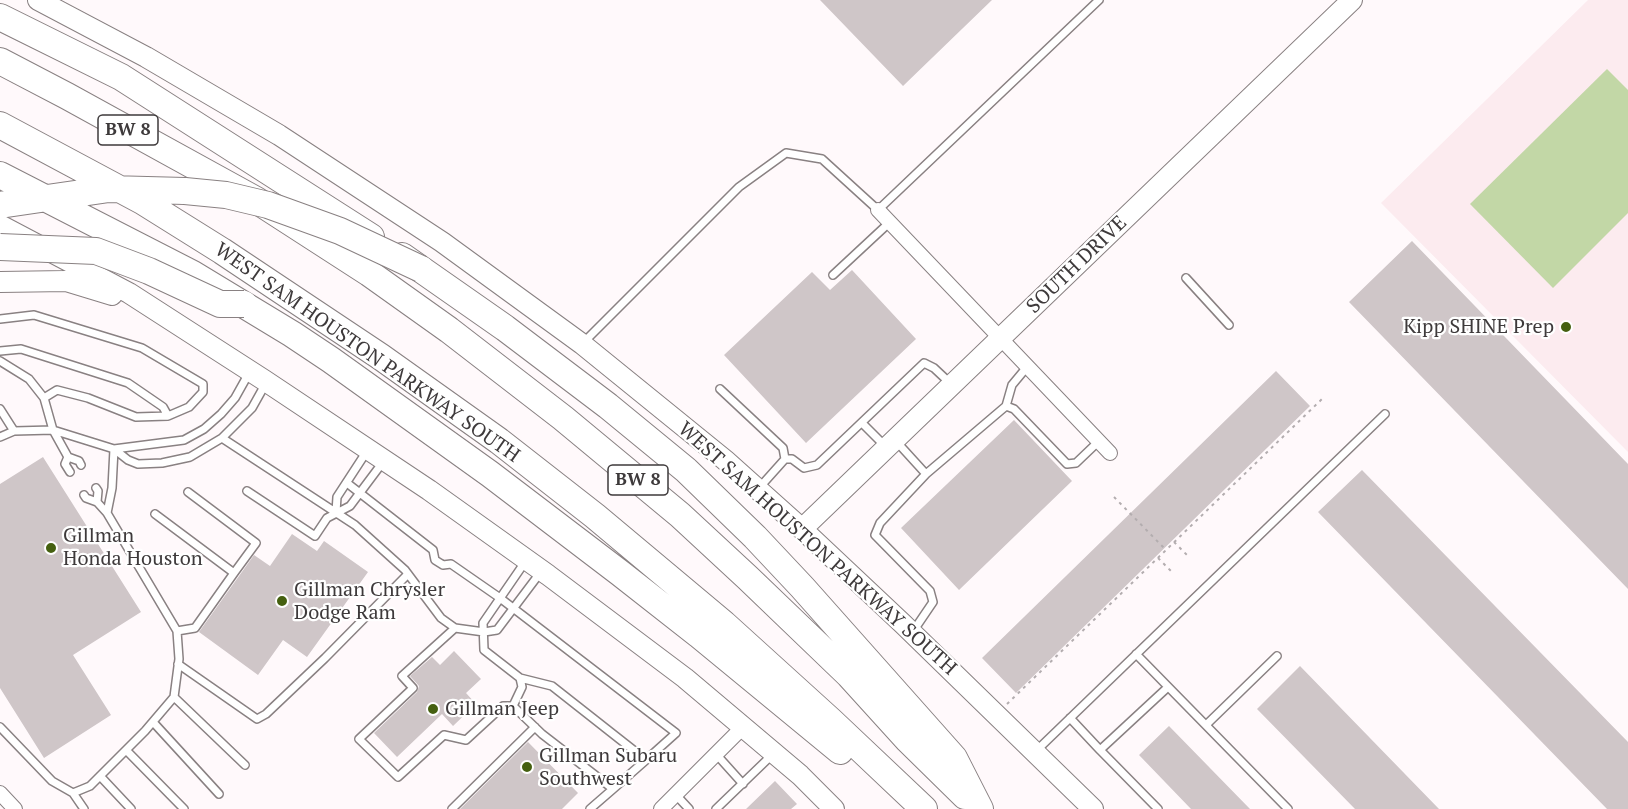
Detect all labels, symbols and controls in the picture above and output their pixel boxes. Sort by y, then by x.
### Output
road number: BW 8 [98,115,158,145]
street label: SOUTH DRIVE [1022,211,1132,319]
street label: WEST SAM HOUSTON PARKWAY SOUTH [210,238,524,468]
place label: Kipp SHINE Prep [1403,315,1554,339]
marker: Kipp SHINE Prep [1559,320,1573,334]
street label: WEST SAM HOUSTON PARKWAY SOUTH [673,417,961,681]
road number: BW 8 [608,465,668,495]
place label: Gillman Honda Houston [63,524,203,571]
marker: Gillman Honda Houston [44,541,58,555]
place label: Gillman Chrysler Dodge Ram [294,578,445,625]
marker: Gillman Chrysler Dodge Ram [275,594,289,608]
place label: Gillman Jeep [445,697,559,721]
marker: Gillman Jeep [426,702,440,716]
place label: Gillman Subaru Southwest [539,744,677,791]
marker: Gillman Subaru Southwest [520,760,534,774]

